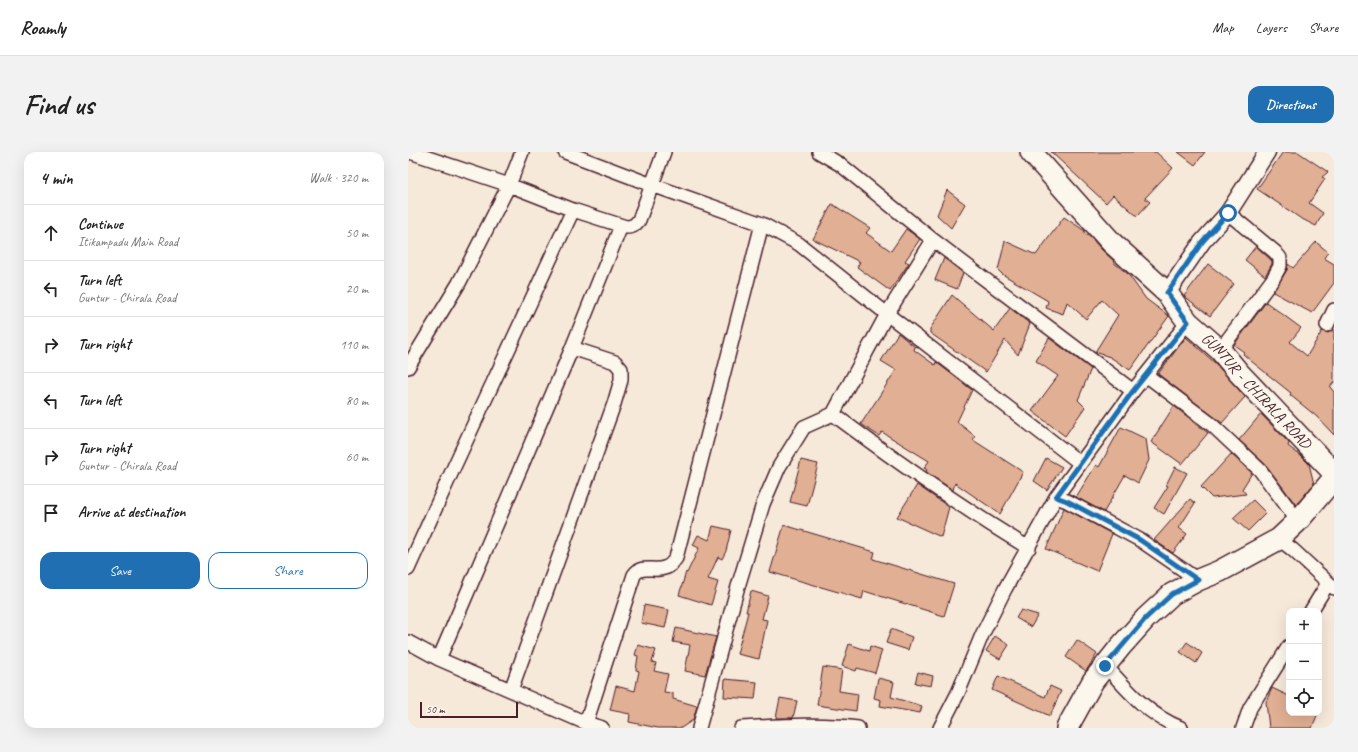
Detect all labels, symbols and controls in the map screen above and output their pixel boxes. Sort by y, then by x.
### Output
text: Roamly [20,16,66,40]
text: Map [1212,19,1234,36]
text: Layers [1256,19,1287,36]
text: Share [1309,19,1338,36]
button: Directions [1248,86,1334,123]
text: Find us [24,87,94,122]
text: 4 min [40,168,73,189]
text: Walk · 320 m [309,170,368,186]
route start [1219,204,1237,222]
text: Continue [78,215,123,234]
icon: ahead [40,222,62,244]
text: 50 m [346,225,368,241]
text: Itikampadu Main Road [78,234,178,250]
text: Turn left [78,271,121,290]
icon: left [40,278,62,300]
text: 20 m [346,281,368,297]
text: Guntur - Chirala Road [78,290,176,306]
street label: GUNTUR - CHIRALA ROAD [1197,328,1317,454]
icon: right [40,334,62,356]
text: Turn right [78,335,131,354]
text: 110 m [340,337,368,353]
icon: left [40,390,62,412]
text: Turn left [78,391,121,410]
text: 80 m [346,393,368,409]
text: Turn right [78,439,131,458]
icon: right [40,446,62,468]
text: 60 m [346,449,368,465]
text: Guntur - Chirala Road [78,458,176,474]
icon: arrive [40,502,62,524]
text: Arrive at destination [78,503,185,522]
button: Save [40,552,200,589]
button: Share [208,552,368,589]
map controls [1286,608,1322,716]
button: + [1286,608,1322,644]
button: − [1286,644,1322,680]
route end [1096,657,1114,675]
button: locate [1286,680,1322,716]
scale bar [420,700,518,719]
text: 50 m [426,702,445,716]

